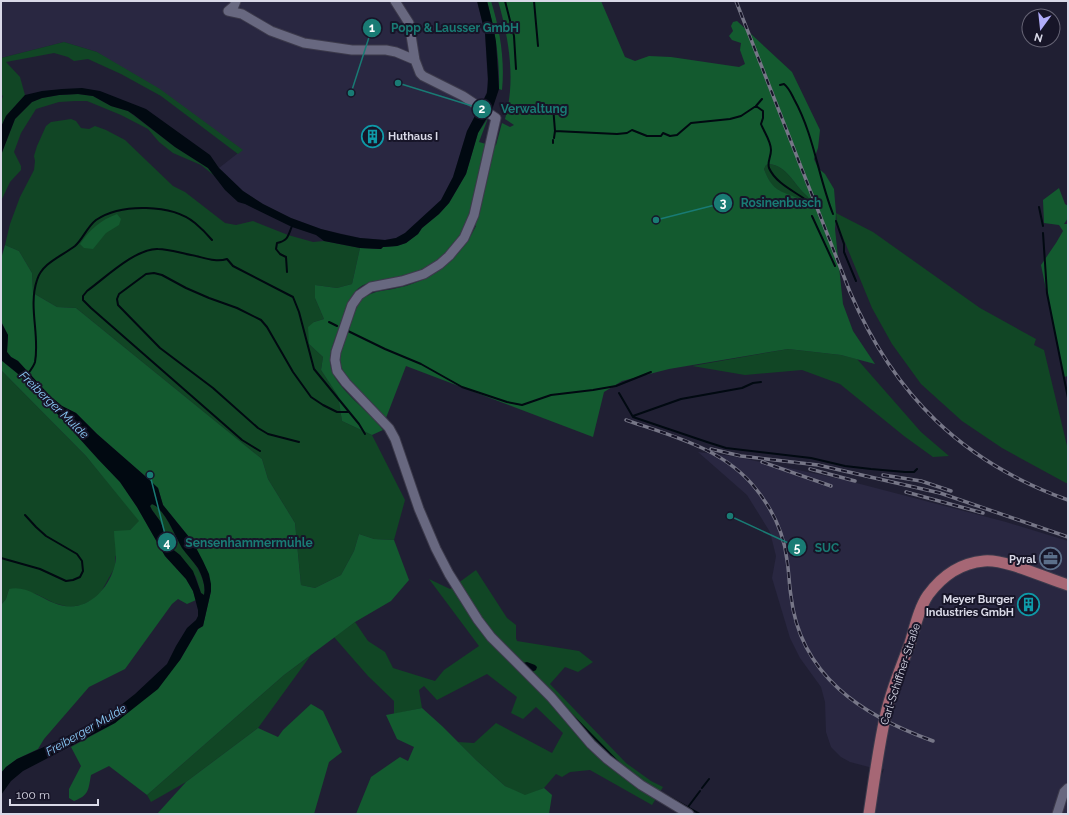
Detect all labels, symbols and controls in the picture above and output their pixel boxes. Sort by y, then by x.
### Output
north arrow [1021,8,1061,48]
callout: Popp & Lausser GmbH [362,16,527,40]
text: 1 [369,21,375,35]
text: Popp & Lausser GmbH [391,21,519,35]
text: N [1033,30,1044,45]
callout: Verwaltung [472,97,575,121]
text: 2 [479,102,486,116]
text: Verwaltung [501,102,567,116]
building icon: Huthaus I [359,123,385,149]
place label: Huthaus I [388,130,438,143]
callout: Rosinenbusch [713,191,829,215]
text: 3 [720,196,727,210]
text: Rosinenbusch [741,196,821,210]
water label: Freiberger Mulde [16,368,92,442]
callout: Sensenhammermühle [157,530,320,554]
callout: SUC [787,535,848,559]
text: 4 [164,536,171,550]
text: Sensenhammermühle [185,536,313,550]
text: 5 [794,541,801,555]
text: SUC [815,541,839,555]
office icon: Pyral [1038,546,1064,572]
place label: Pyral [1009,553,1037,566]
building icon: Meyer Burger Industries GmbH [1016,592,1042,618]
place label: Meyer Burger Industries GmbH [926,593,1015,619]
street label: Carl-Schiffner-Straße [878,621,923,727]
water label: Freiberger Mulde [43,701,129,759]
scale bar [10,781,98,807]
text: 100 m [16,788,50,802]

